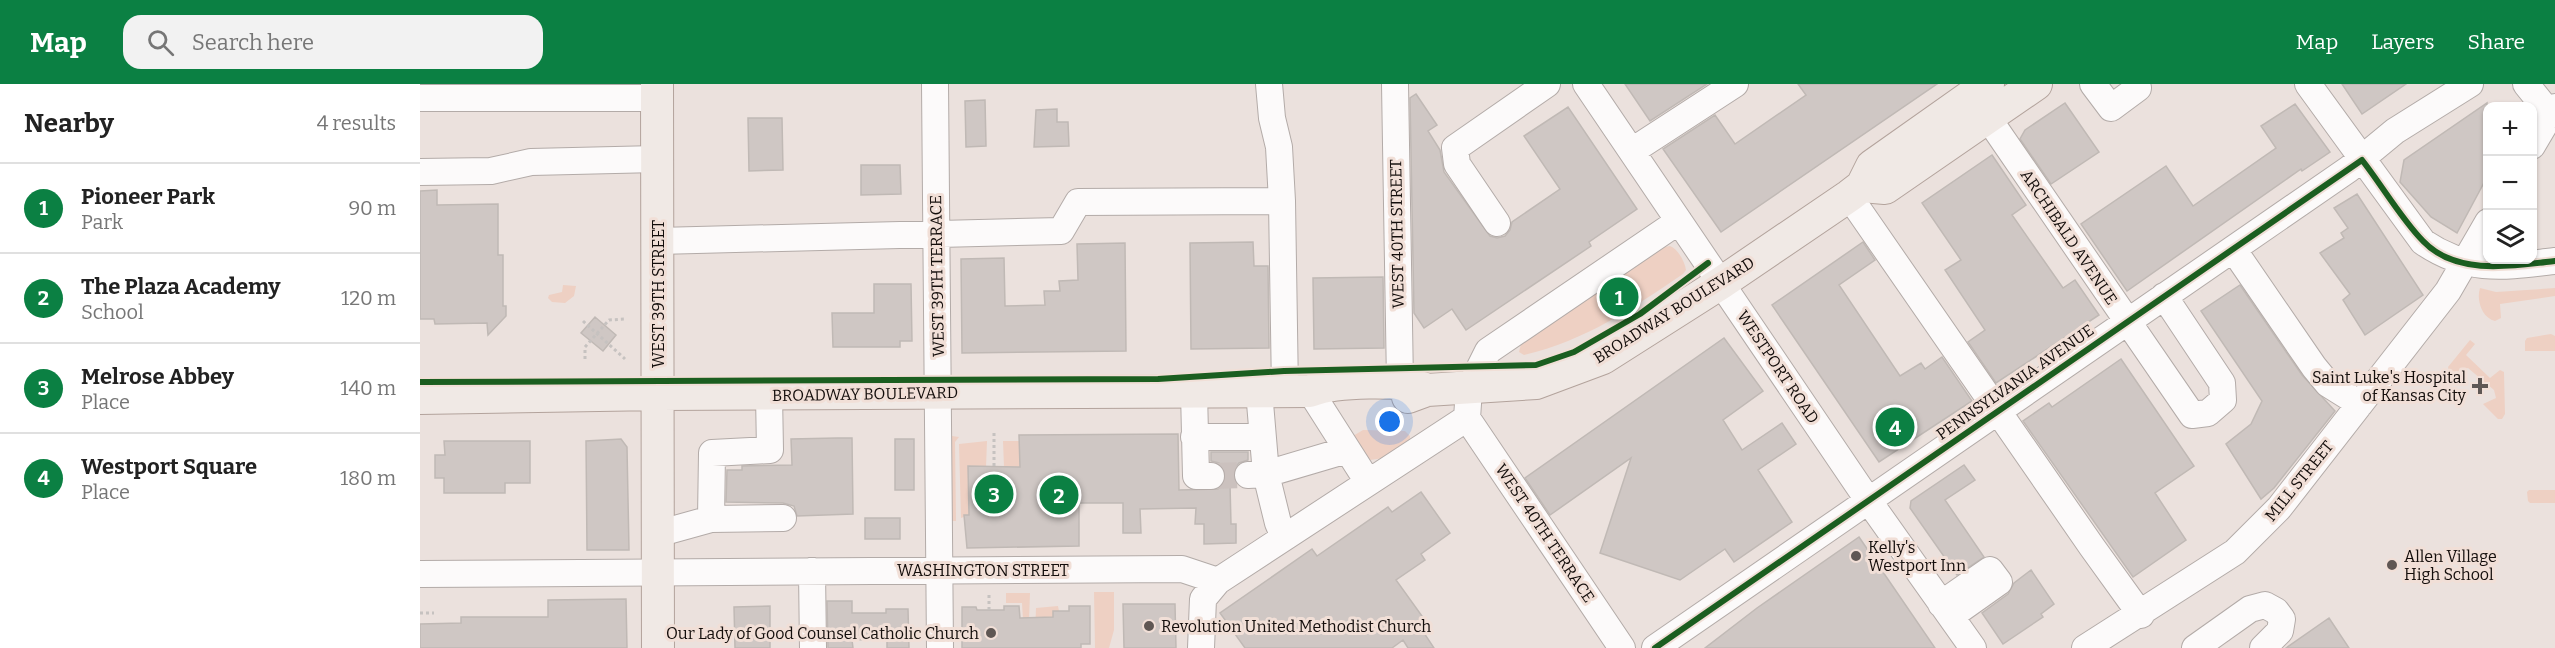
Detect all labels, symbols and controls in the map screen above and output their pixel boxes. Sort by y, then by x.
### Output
search box [123,15,543,69]
text: Map [30,26,87,59]
icon: search [144,26,177,59]
text: Search here [192,29,314,56]
text: Map [2296,29,2338,55]
text: Layers [2371,29,2435,55]
text: Share [2468,29,2525,55]
map controls [2483,102,2537,264]
button: + [2483,102,2537,156]
text: Nearby [24,108,114,139]
text: 4 results [317,111,396,135]
button: − [2483,156,2537,210]
street label: WEST 40TH STREET [1386,159,1408,309]
street label: ARCHIBALD AVENUE [2017,166,2121,308]
text: Pioneer Park [81,183,215,210]
street label: WEST 39TH TERRACE [926,195,948,357]
text: 1 [39,196,48,220]
text: 90 m [348,196,396,220]
text: Park [81,210,123,234]
button: layers [2483,210,2537,264]
street label: WEST 39TH STREET [649,220,668,368]
street label: BROADWAY BOULEVARD [1590,253,1758,367]
text: The Plaza Academy [81,273,281,300]
pin: 1 [1600,274,1638,320]
text: 2 [38,286,49,310]
text: 120 m [341,286,396,310]
text: School [81,300,144,324]
street label: WESTPORT ROAD [1733,307,1823,427]
street label: PENNSYLVANIA AVENUE [1933,320,2097,444]
text: Melrose Abbey [81,363,234,390]
place label: Saint Luke's Hospital of Kansas City [2312,368,2467,405]
text: 3 [38,376,49,400]
text: 140 m [340,376,396,400]
marker: Saint Luke's Hospital of Kansas City [2471,377,2489,395]
street label: BROADWAY BOULEVARD [772,383,958,405]
text: Place [81,390,130,414]
pin: 4 [1876,404,1914,450]
your location [1375,407,1404,436]
street label: MILL STREET [2261,437,2337,525]
text: Westport Square [81,453,257,480]
street label: WEST 40TH TERRACE [1492,460,1598,606]
text: 4 [37,466,50,490]
text: 180 m [340,466,396,490]
pin: 3 [974,472,1014,516]
pin: 2 [1040,472,1078,518]
text: Place [81,480,130,504]
place label: Kelly's Westport Inn [1868,538,1966,575]
place label: Allen Village High School [2404,547,2497,584]
marker: Kelly's Westport Inn [1849,549,1863,563]
marker: Allen Village High School [2385,558,2399,572]
street label: WASHINGTON STREET [897,561,1069,580]
place label: Revolution United Methodist Church [1161,617,1431,636]
marker: Revolution United Methodist Church [1142,619,1156,633]
place label: Our Lady of Good Counsel Catholic Church [666,624,979,643]
marker: Our Lady of Good Counsel Catholic Church [984,626,998,640]

